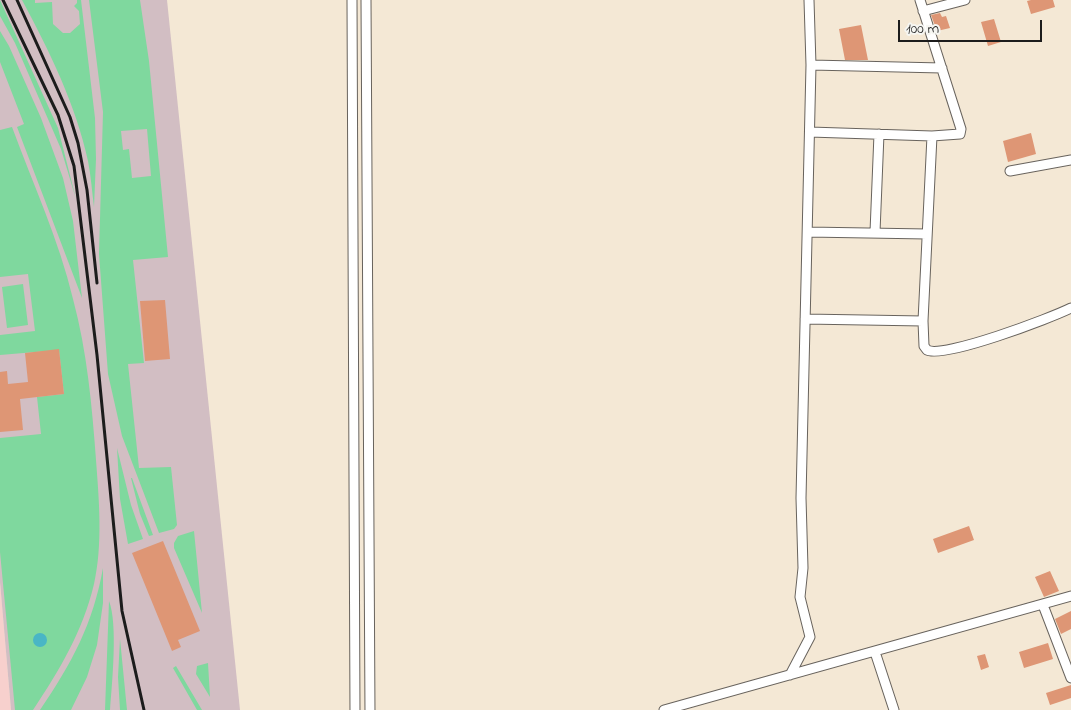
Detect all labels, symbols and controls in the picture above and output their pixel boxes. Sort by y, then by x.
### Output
scale bar [901,10,1045,42]
text: 100 m [906,18,939,40]

